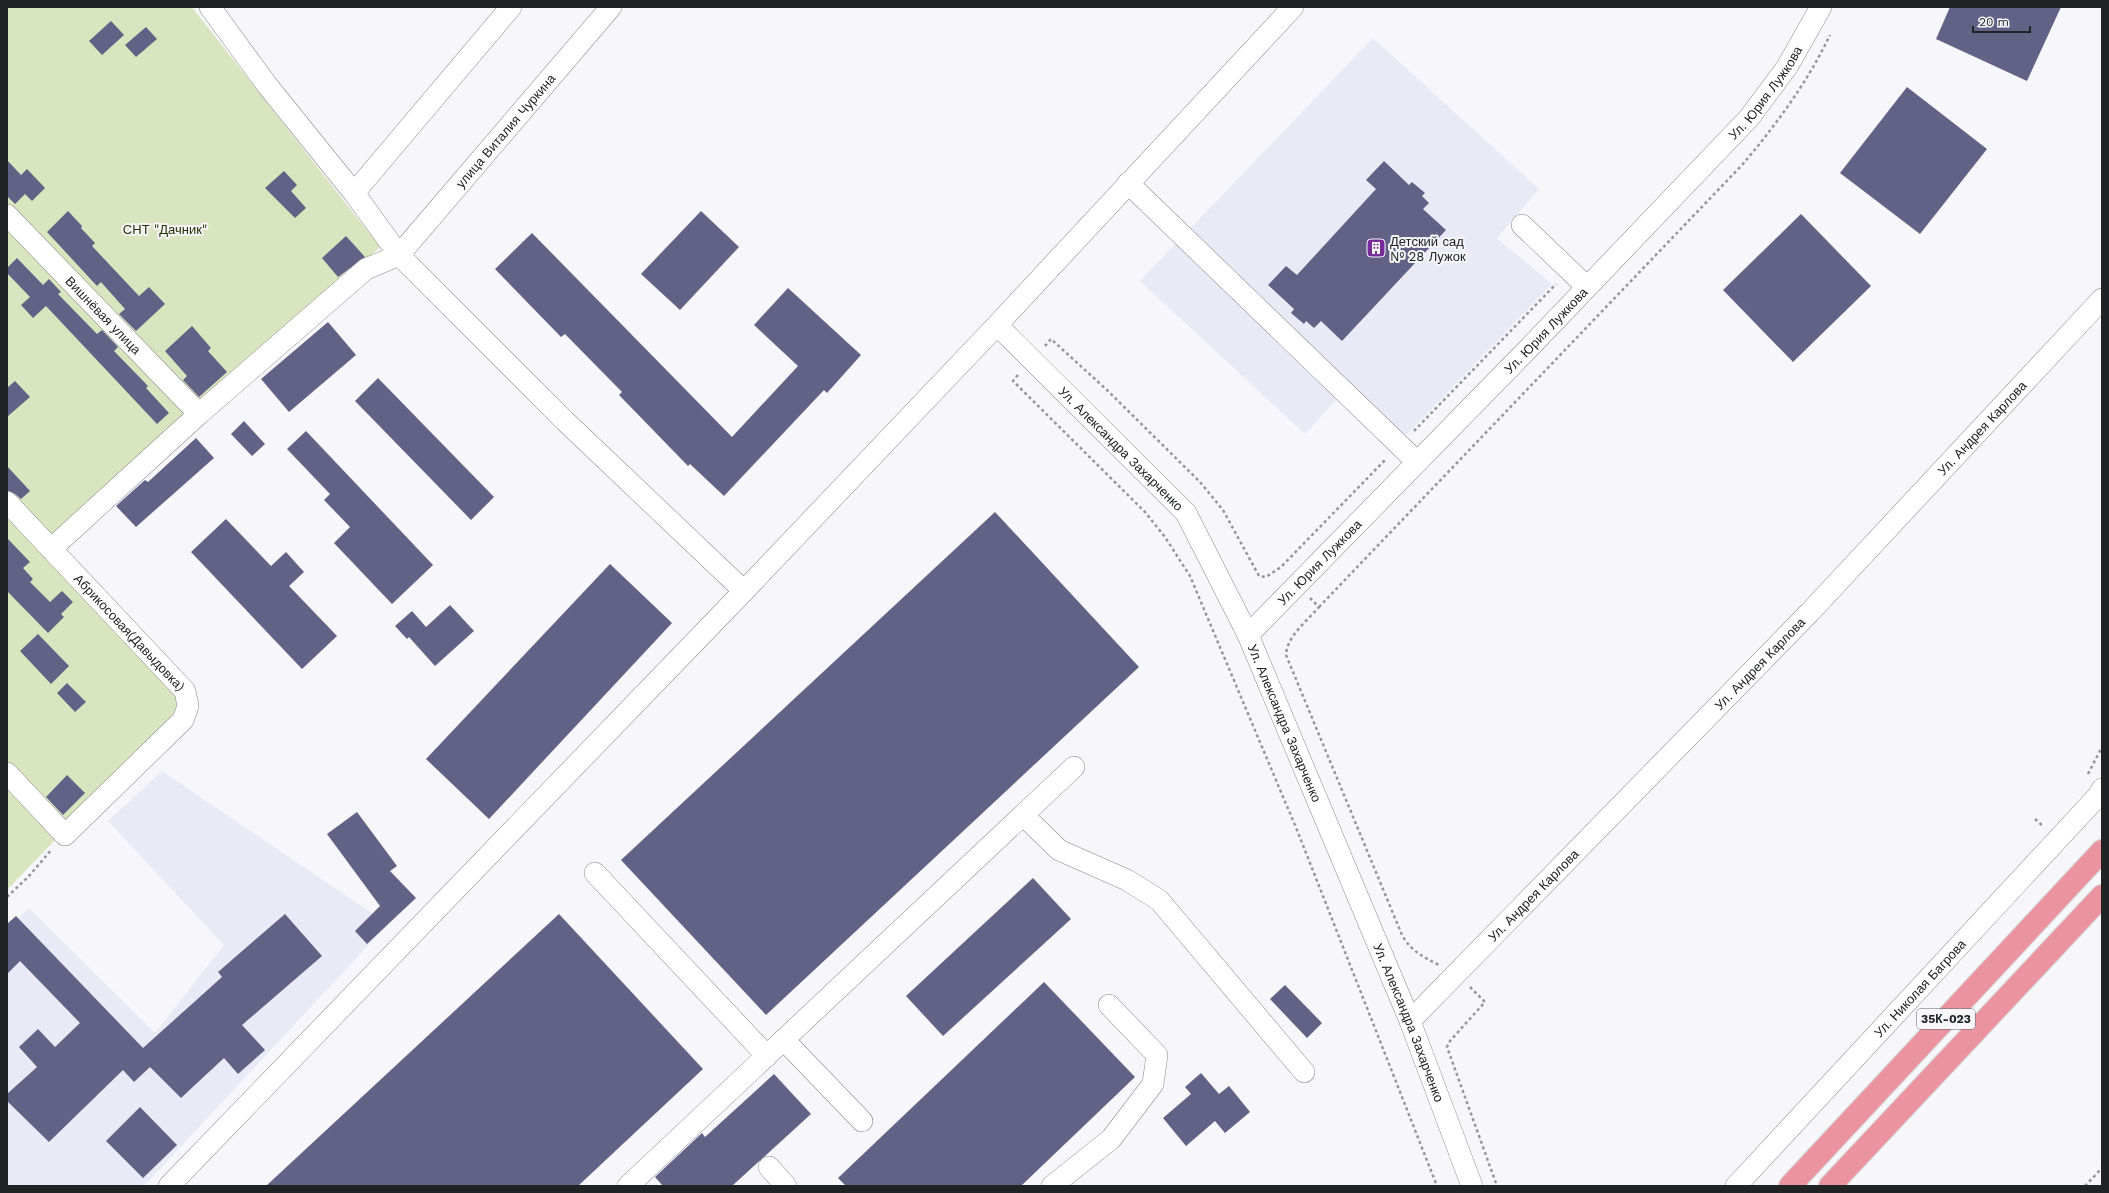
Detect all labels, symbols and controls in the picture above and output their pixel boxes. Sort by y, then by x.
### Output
scale bar [1973,8,2030,34]
text: 20 m [1979,15,2009,29]
street label: Ул. Юрия Лужкова [1726,43,1806,143]
street label: улица Виталия Чуркина [453,70,559,191]
park label: СНТ "Дачник" [123,222,207,237]
place label: Детский сад № 28 Лужок [1390,234,1466,264]
building icon: Детский сад № 28 Лужок [1365,237,1387,259]
street label: Вишнёвая улица [62,273,145,358]
street label: Ул. Юрия Лужкова [1501,284,1591,377]
street label: Ул. Андрея Карлова [1935,378,2030,478]
street label: Ул. Александра Захарченко [1055,384,1186,514]
street label: Ул. Юрия Лужкова [1275,516,1365,608]
street label: Абрикосовая(Давыдовка) [71,571,188,694]
street label: Ул. Андрея Карлова [1712,614,1809,713]
street label: Ул. Александра Захарченко [1245,642,1324,804]
street label: Ул. Андрея Карлова [1485,846,1582,945]
street label: Ул. Николая Багрова [1871,936,1969,1040]
street label: Ул. Александра Захарченко [1370,941,1447,1104]
road number: 35К-023 [1917,1009,1975,1029]

